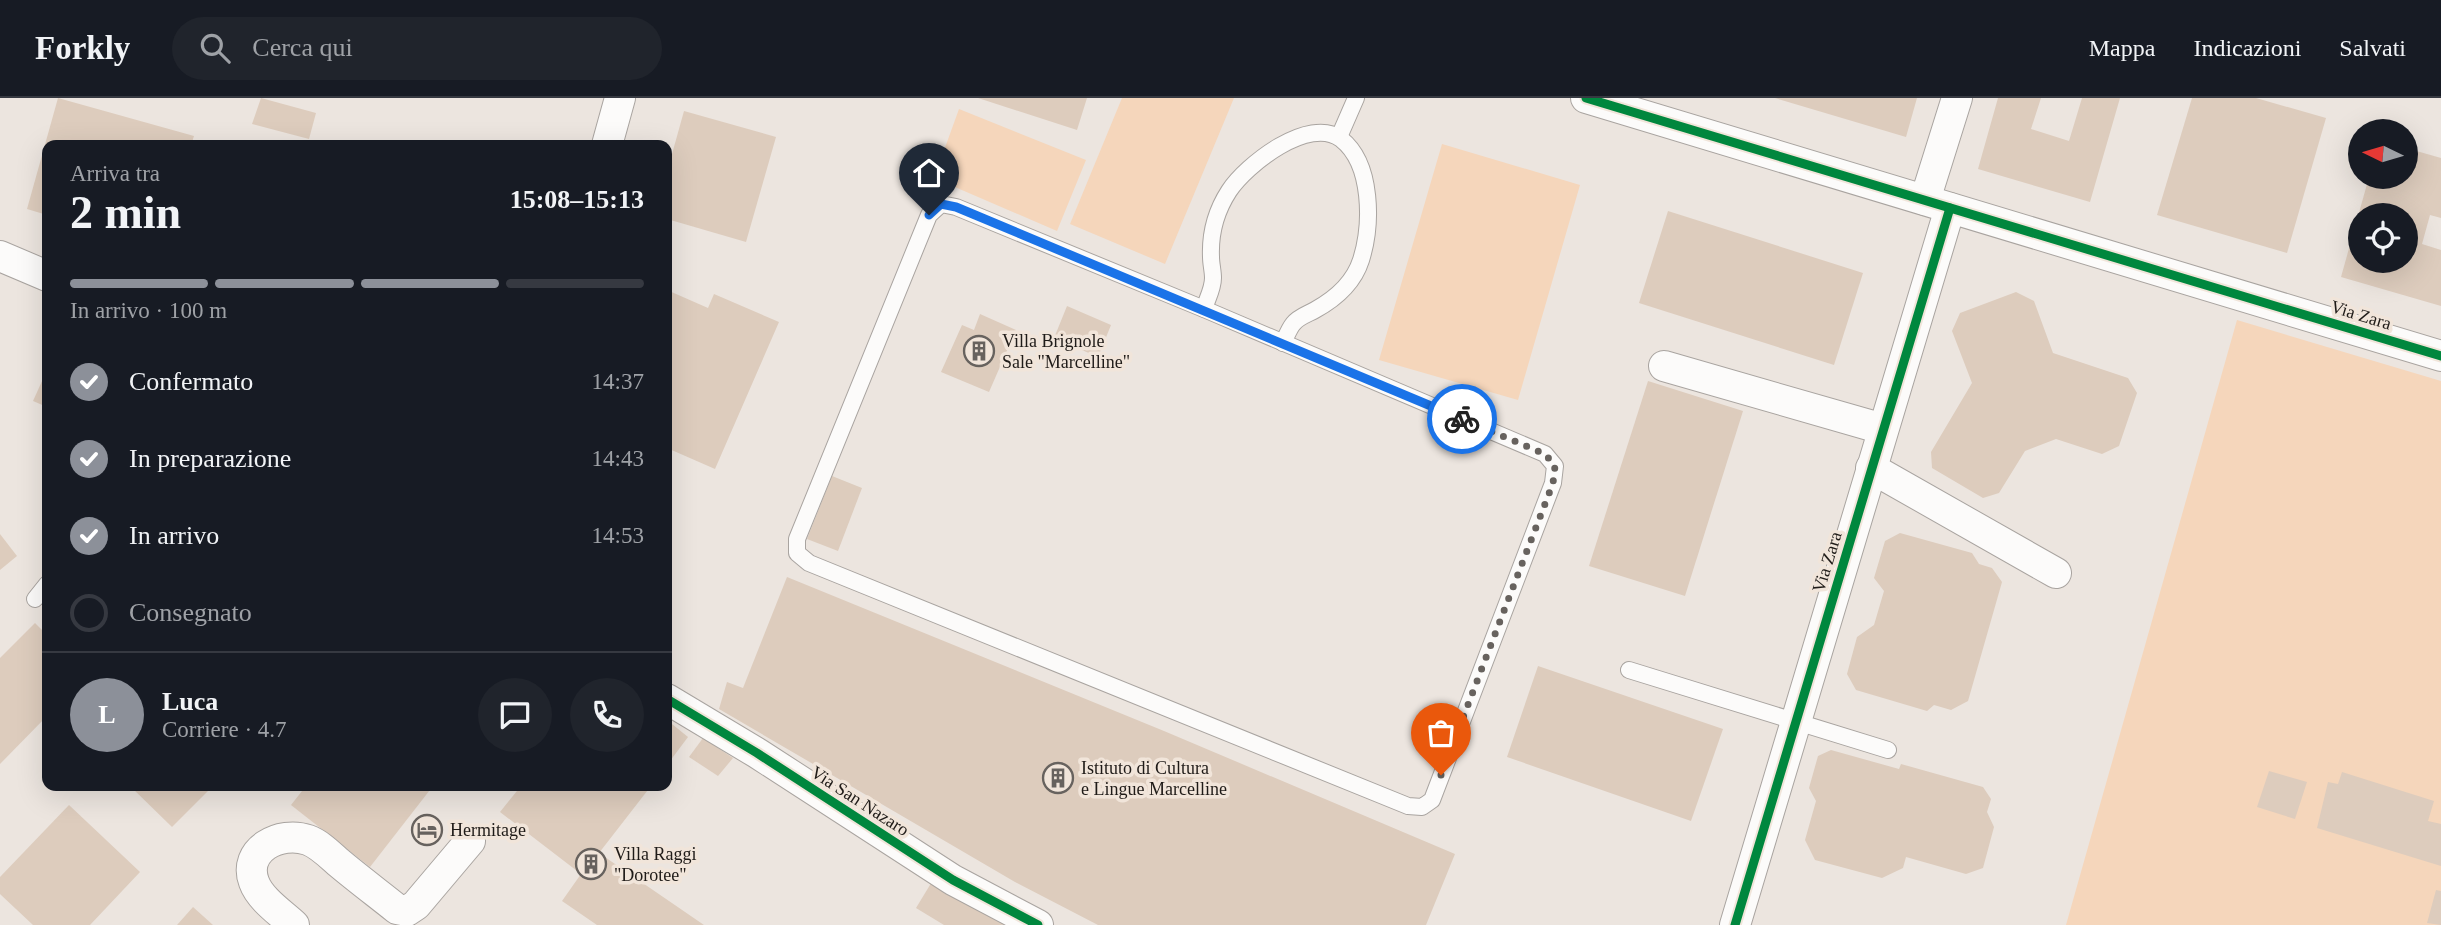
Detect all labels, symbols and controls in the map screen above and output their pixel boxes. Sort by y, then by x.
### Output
search box [172,17,662,80]
icon: search [196,29,234,67]
text: Forkly [35,30,130,66]
text: Cerca qui [252,33,353,62]
text: Mappa [2089,35,2155,61]
text: Indicazioni [2193,35,2301,61]
text: Salvati [2339,35,2406,61]
north arrow [2348,119,2418,189]
map controls [2348,119,2418,273]
pin [899,143,959,215]
icon: home [910,154,948,192]
text: Arriva tra [70,161,160,186]
text: 15:08–15:13 [510,185,644,214]
text: 2 min [70,187,181,238]
button: locate [2348,203,2418,273]
street label: Via Zara [2328,296,2394,334]
text: In arrivo · 100 m [70,298,227,323]
place label: Villa Brignole Sale "Marcelline" [1002,331,1130,372]
building icon: Villa Brignole Sale "Marcelline" [962,334,996,368]
icon: check [70,363,108,401]
text: Confermato [129,367,253,396]
text: 14:37 [592,369,644,394]
courier [1427,384,1497,454]
icon: bike [1443,400,1481,438]
icon: check [70,440,108,478]
text: In preparazione [129,444,291,473]
text: 14:43 [592,446,644,471]
icon: check [70,517,108,555]
text: In arrivo [129,521,219,550]
text: 14:53 [592,523,644,548]
street label: Via Zara [1808,529,1846,595]
text: Consegnato [129,598,252,627]
button: chat [478,678,552,752]
button: phone [570,678,644,752]
text: Luca [162,687,218,716]
text: L [98,700,116,729]
pin [1411,703,1471,775]
icon: bag [1422,714,1460,752]
text: Corriere · 4.7 [162,717,287,742]
place label: Istituto di Cultura e Lingue Marcelline [1081,758,1227,799]
building icon: Istituto di Cultura e Lingue Marcelline [1041,761,1075,795]
street label: Via San Nazaro [807,762,913,840]
hotel icon: Hermitage [410,813,444,847]
place label: Hermitage [450,820,526,840]
place label: Villa Raggi "Dorotee" [614,844,696,885]
building icon: Villa Raggi "Dorotee" [574,847,608,881]

